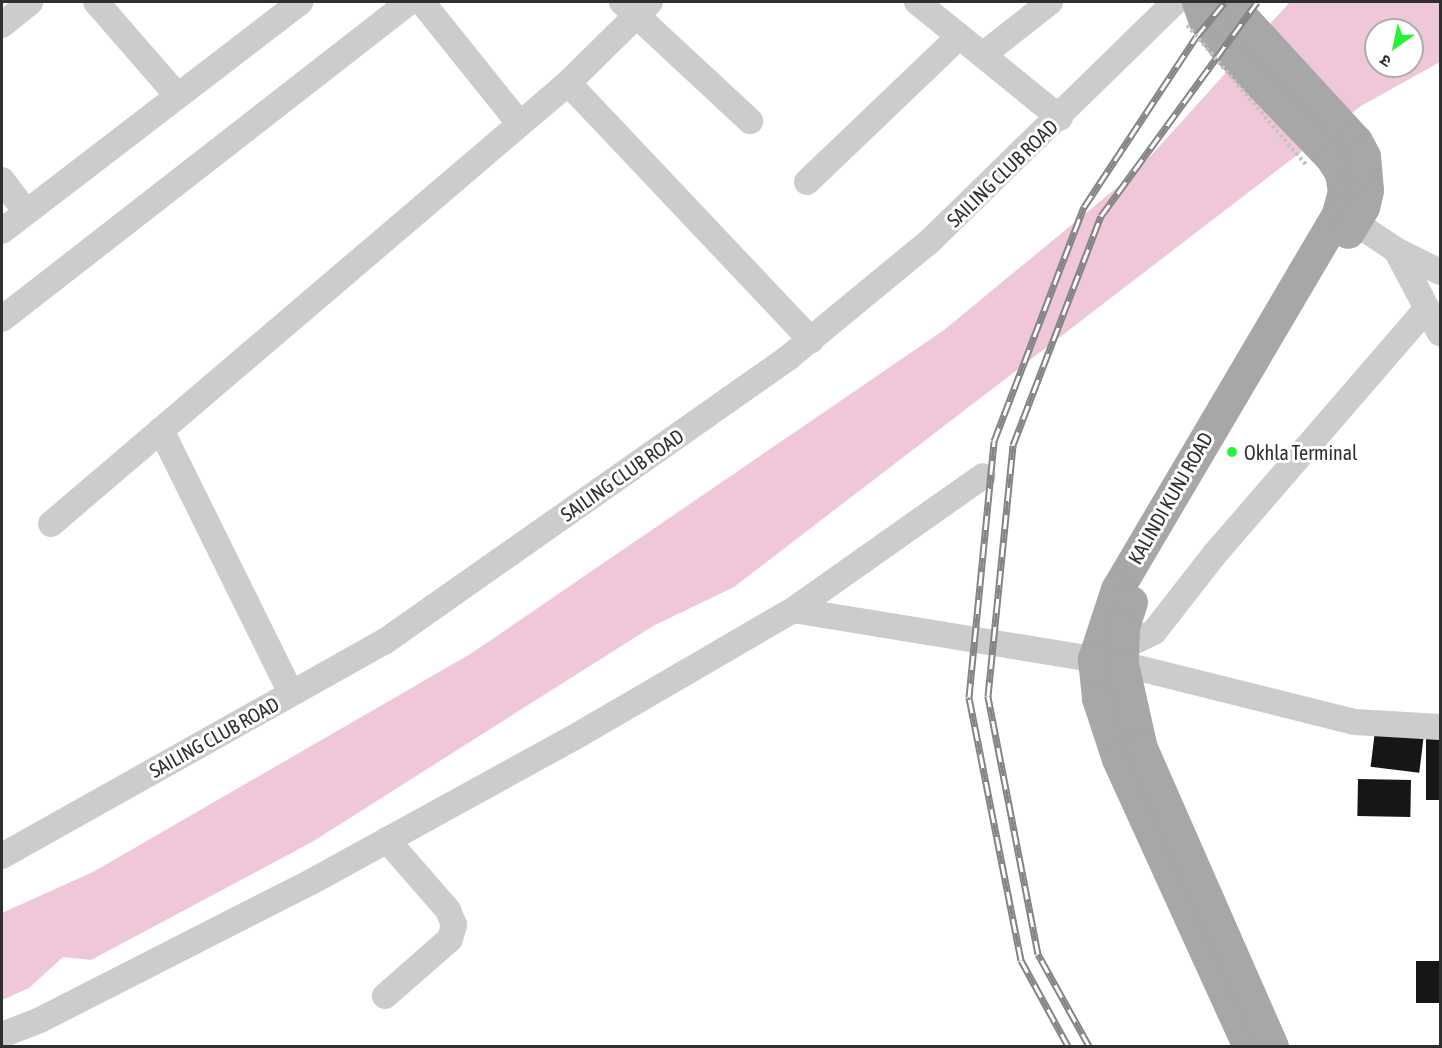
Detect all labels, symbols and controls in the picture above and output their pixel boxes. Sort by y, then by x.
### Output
north arrow [1364,18,1424,78]
text: उ [1376,51,1394,72]
street label: SAILING CLUB ROAD [942,114,1062,232]
street label: SAILING CLUB ROAD [556,424,688,526]
street label: KALINDI KUNJ ROAD [1123,428,1217,568]
place label: Okhla Terminal [1244,440,1357,464]
marker: Okhla Terminal [1225,445,1239,459]
street label: SAILING CLUB ROAD [145,691,283,783]

